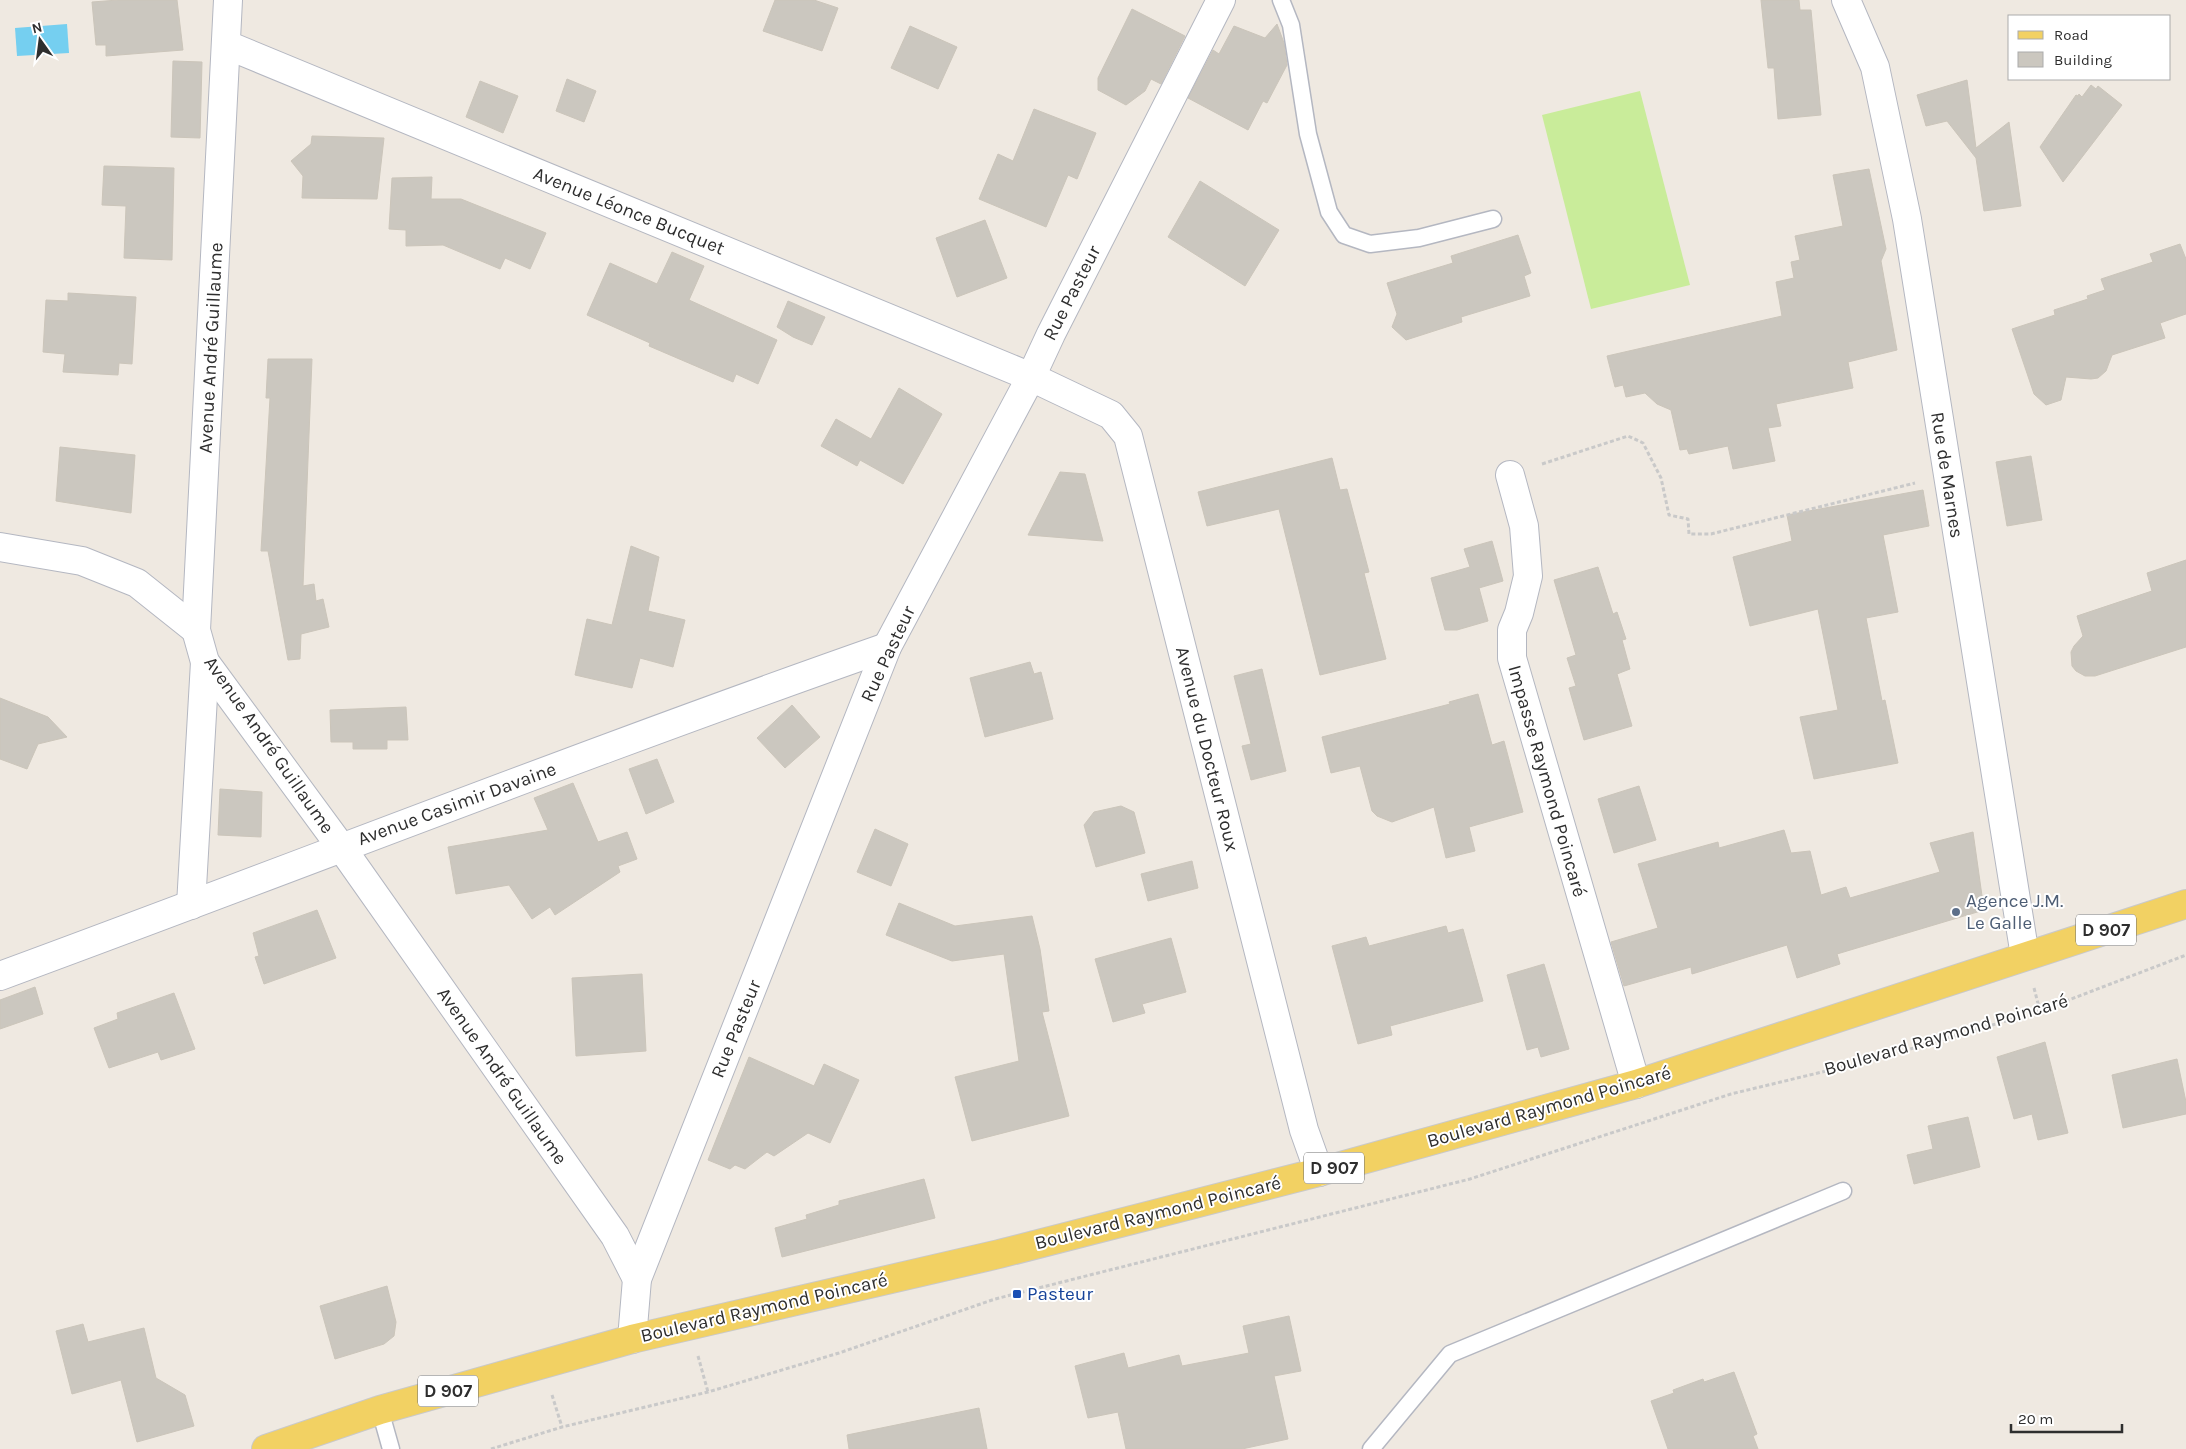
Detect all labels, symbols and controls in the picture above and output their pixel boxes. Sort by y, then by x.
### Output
north arrow [15,15,65,65]
legend [2008,15,2171,80]
text: N [30,18,44,37]
text: Road [2054,26,2089,44]
text: Building [2054,51,2112,69]
street label: Avenue Léonce Bucquet [530,163,728,259]
street label: Avenue André Guillaume [194,242,228,454]
street label: Rue Pasteur [1039,242,1105,344]
street label: Rue de Marnes [1926,410,1968,540]
street label: Rue Pasteur [856,602,920,706]
street label: Avenue du Docteur Roux [1171,644,1243,854]
street label: Avenue André Guillaume [199,652,339,838]
street label: Impasse Raymond Poincaré [1503,663,1591,899]
street label: Avenue Casimir Davaine [355,758,559,850]
place label: Agence J.M. Le Galle [1966,890,2063,934]
marker: Agence J.M. Le Galle [1950,906,1962,918]
road number: D 907 [2076,914,2136,946]
street label: Rue Pasteur [706,977,766,1081]
street label: Avenue André Guillaume [432,983,572,1169]
street label: Boulevard Raymond Poincaré [1822,990,2070,1080]
street label: Boulevard Raymond Poincaré [1425,1062,1673,1152]
road number: D 907 [1304,1152,1364,1184]
street label: Boulevard Raymond Poincaré [1033,1172,1283,1254]
street label: Boulevard Raymond Poincaré [638,1269,890,1347]
place label: Pasteur [1027,1283,1093,1305]
marker: Pasteur [1011,1288,1023,1300]
road number: D 907 [418,1375,478,1406]
scale bar [2011,1402,2122,1434]
text: 20 m [2018,1410,2053,1428]

